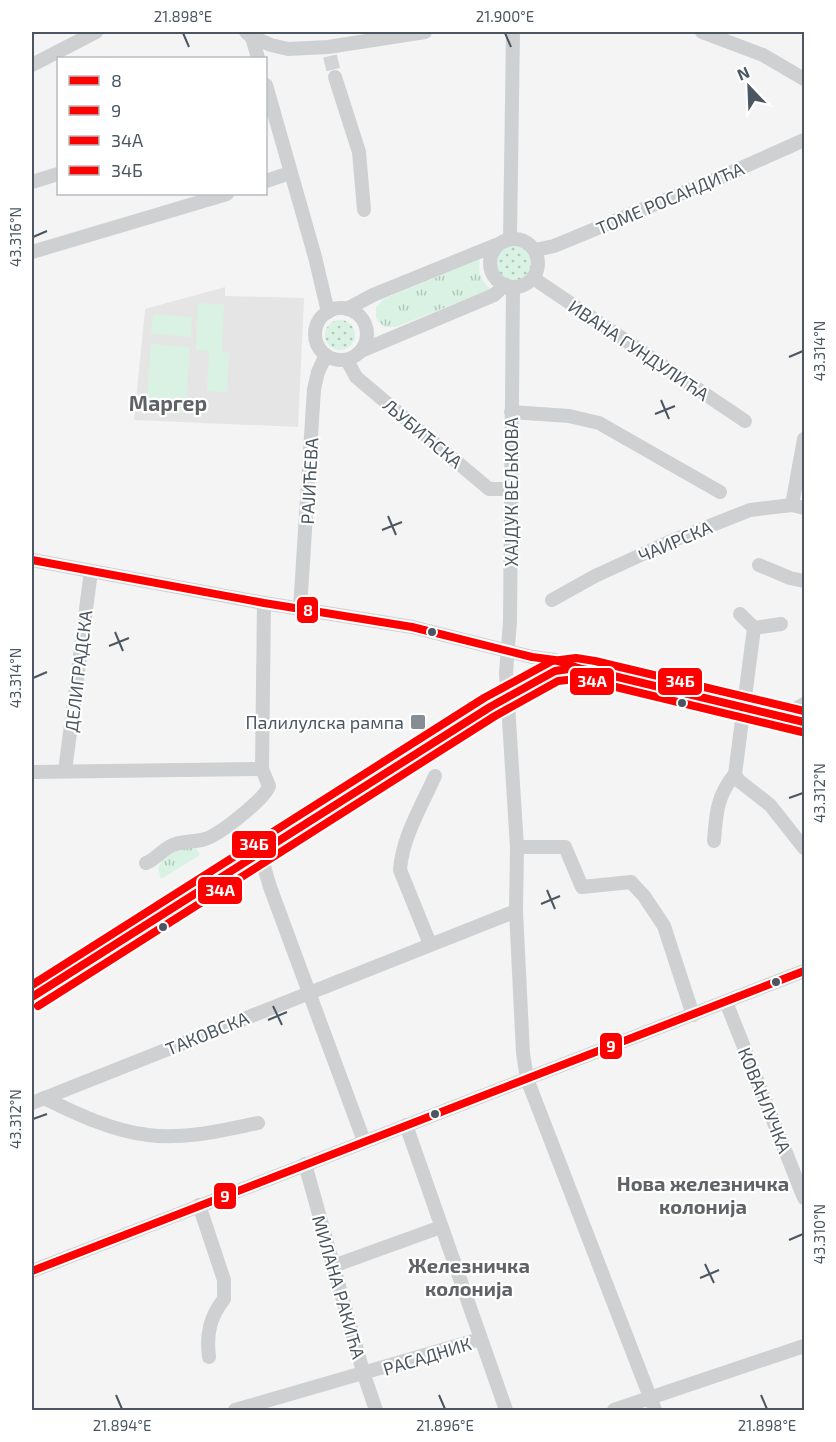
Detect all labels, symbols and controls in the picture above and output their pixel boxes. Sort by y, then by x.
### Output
text: 21.898°E [154,7,212,25]
text: 21.900°E [476,7,534,25]
legend [57,57,267,195]
north arrow [719,57,779,117]
text: N [734,62,752,84]
text: 8 [111,69,122,91]
text: 9 [111,99,121,121]
text: 34А [111,129,144,151]
street label: ТОМЕ РОСАНДИЋА [593,157,748,239]
text: 34Б [111,159,143,181]
text: 43.316°N [6,207,24,267]
street label: ИВАНА ГУНДУЛИЋА [565,295,714,406]
text: 43.314°N [810,321,828,381]
district label: Маргер [129,390,207,415]
street label: ЉУБИЋСКА [379,393,468,473]
street label: ХАЈДУК ВЕЉКОВА [500,416,522,567]
street label: РАЈИЋЕВА [296,436,322,525]
street label: ЧАИРСКА [635,515,716,566]
line badge: 8 [296,596,319,624]
text: 8 [303,600,313,619]
street label: ДЕЛИГРАДСКА [60,608,96,733]
unlabelled marker [426,626,438,638]
text: 43.314°N [6,648,24,708]
line badge: 34А [569,667,615,696]
line badge: 34Б [657,667,703,696]
text: 34А [577,671,607,690]
text: 34Б [665,671,695,690]
unlabelled marker [676,697,688,709]
place label: Палилулска рампа [246,711,404,733]
marker: Палилулска рампа [409,713,427,731]
text: 43.312°N [810,763,828,823]
line badge: 34Б [231,830,277,859]
text: 34Б [239,834,269,853]
line badge: 34А [197,876,243,905]
text: 34А [205,880,235,899]
unlabelled marker [157,921,169,933]
unlabelled marker [770,976,782,988]
street label: ТАКОВСКА [162,1006,253,1060]
line badge: 9 [599,1032,623,1060]
text: 9 [606,1036,616,1055]
street label: КОВАНЛУЧКА [734,1044,797,1157]
text: 43.312°N [6,1089,24,1149]
unlabelled marker [429,1108,441,1120]
district label: Нова железничка колонија [617,1171,789,1218]
line badge: 9 [213,1182,237,1210]
text: 9 [220,1186,230,1205]
text: 43.310°N [810,1204,828,1264]
street label: МИЛАНА РАКИЋА [308,1213,370,1362]
district label: Железничка колонија [408,1253,530,1300]
street label: РАСАДНИК [380,1332,474,1380]
text: 21.894°E [93,1416,151,1434]
text: 21.896°E [416,1416,474,1434]
text: 21.898°E [738,1416,796,1434]

